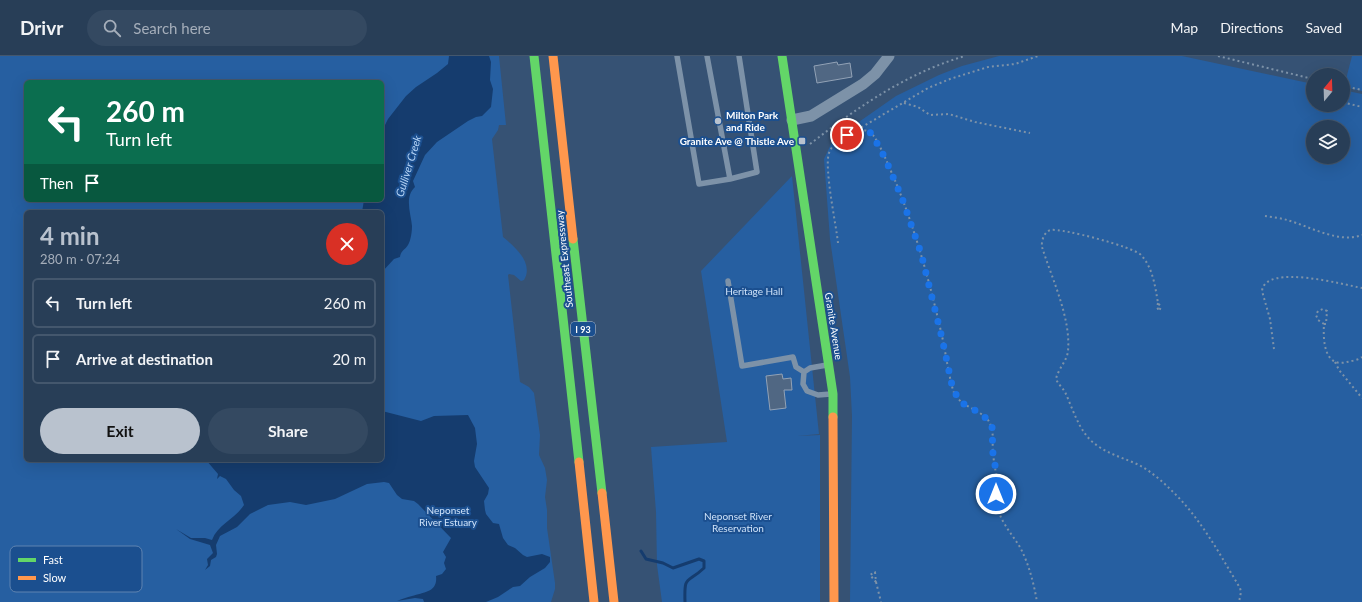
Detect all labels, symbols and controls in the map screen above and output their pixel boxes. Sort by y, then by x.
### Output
search box [87,10,367,46]
text: Drivr [20,16,63,39]
icon: search [101,17,123,39]
text: Search here [133,19,211,37]
text: Map [1171,19,1198,36]
text: Directions [1220,19,1283,36]
text: Saved [1305,19,1342,36]
north arrow [1306,68,1350,112]
map controls [1306,68,1350,164]
text: 260 m [106,94,185,128]
icon: left [40,96,92,148]
place label: Milton Park and Ride [726,109,779,133]
marker: Milton Park and Ride [713,116,723,126]
pin [830,118,864,152]
button: layers [1306,120,1350,164]
icon: arrive [836,124,858,146]
text: Turn left [106,128,172,150]
water label: Gulliver Creek [393,133,424,198]
place label: Granite Ave @ Thistle Ave [680,135,795,147]
marker: Granite Ave @ Thistle Ave [797,136,807,146]
icon: arrive [81,172,103,194]
text: Then [40,174,73,192]
street label: Southeast Expressway [553,209,575,308]
text: 4 min [40,221,100,250]
button: close [326,223,368,265]
text: 280 m · 07:24 [40,251,120,267]
park label: Heritage Hall [725,285,783,297]
icon: left [42,292,64,314]
street label: Granite Avenue [823,292,845,360]
text: Turn left [76,294,132,312]
text: 260 m [324,294,366,312]
road number: I 93 [571,322,595,336]
icon: arrive [42,348,64,370]
text: Arrive at destination [76,350,213,368]
text: 20 m [332,350,366,368]
button: Exit [40,408,200,454]
button: Share [208,408,368,454]
position arrow [975,473,1017,515]
park label: Neponset River Estuary [419,504,478,528]
park label: Neponset River Reservation [704,510,772,534]
legend [10,546,142,592]
text: Fast [43,553,63,566]
text: Slow [43,571,67,584]

